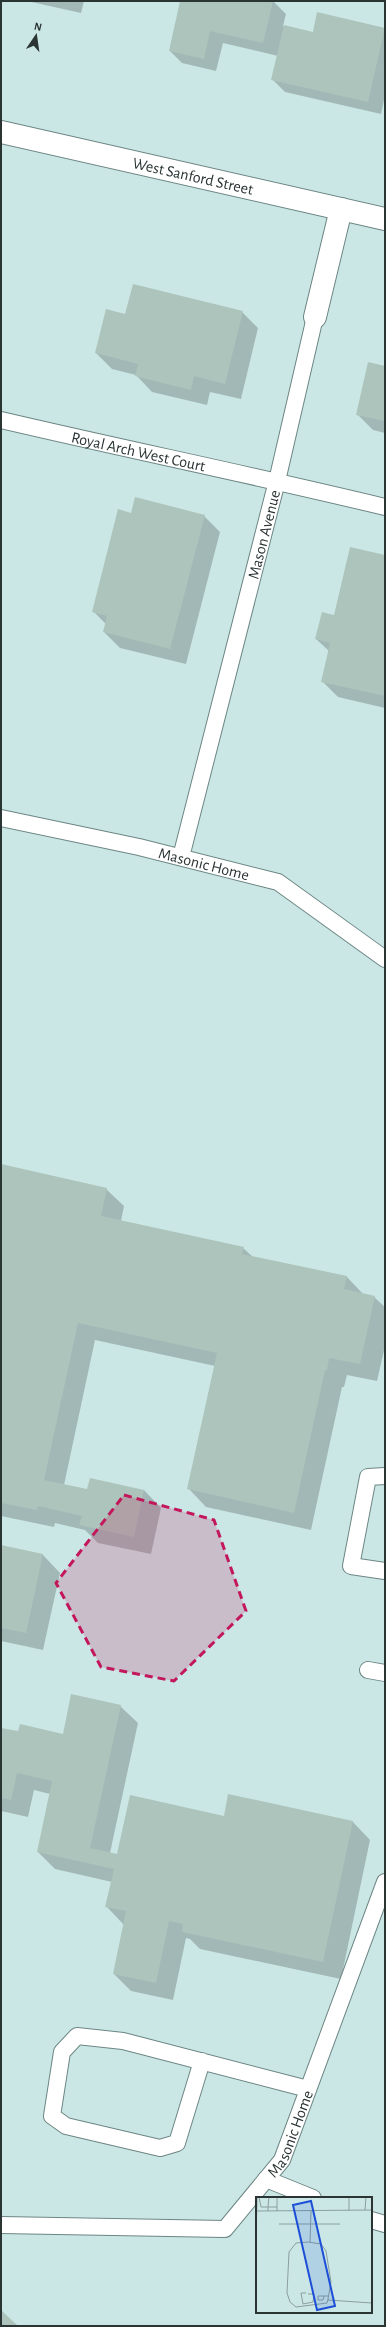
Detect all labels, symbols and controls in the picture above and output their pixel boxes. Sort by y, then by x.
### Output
north arrow [16,16,56,56]
text: N [33,21,43,33]
street label: West Sanford Street [131,155,255,198]
street label: Royal Arch West Court [70,429,207,475]
street label: Mason Avenue [245,488,283,581]
street label: Masonic Home [157,845,251,883]
street label: Masonic Home [264,2088,316,2180]
inset map [256,2197,372,2313]

